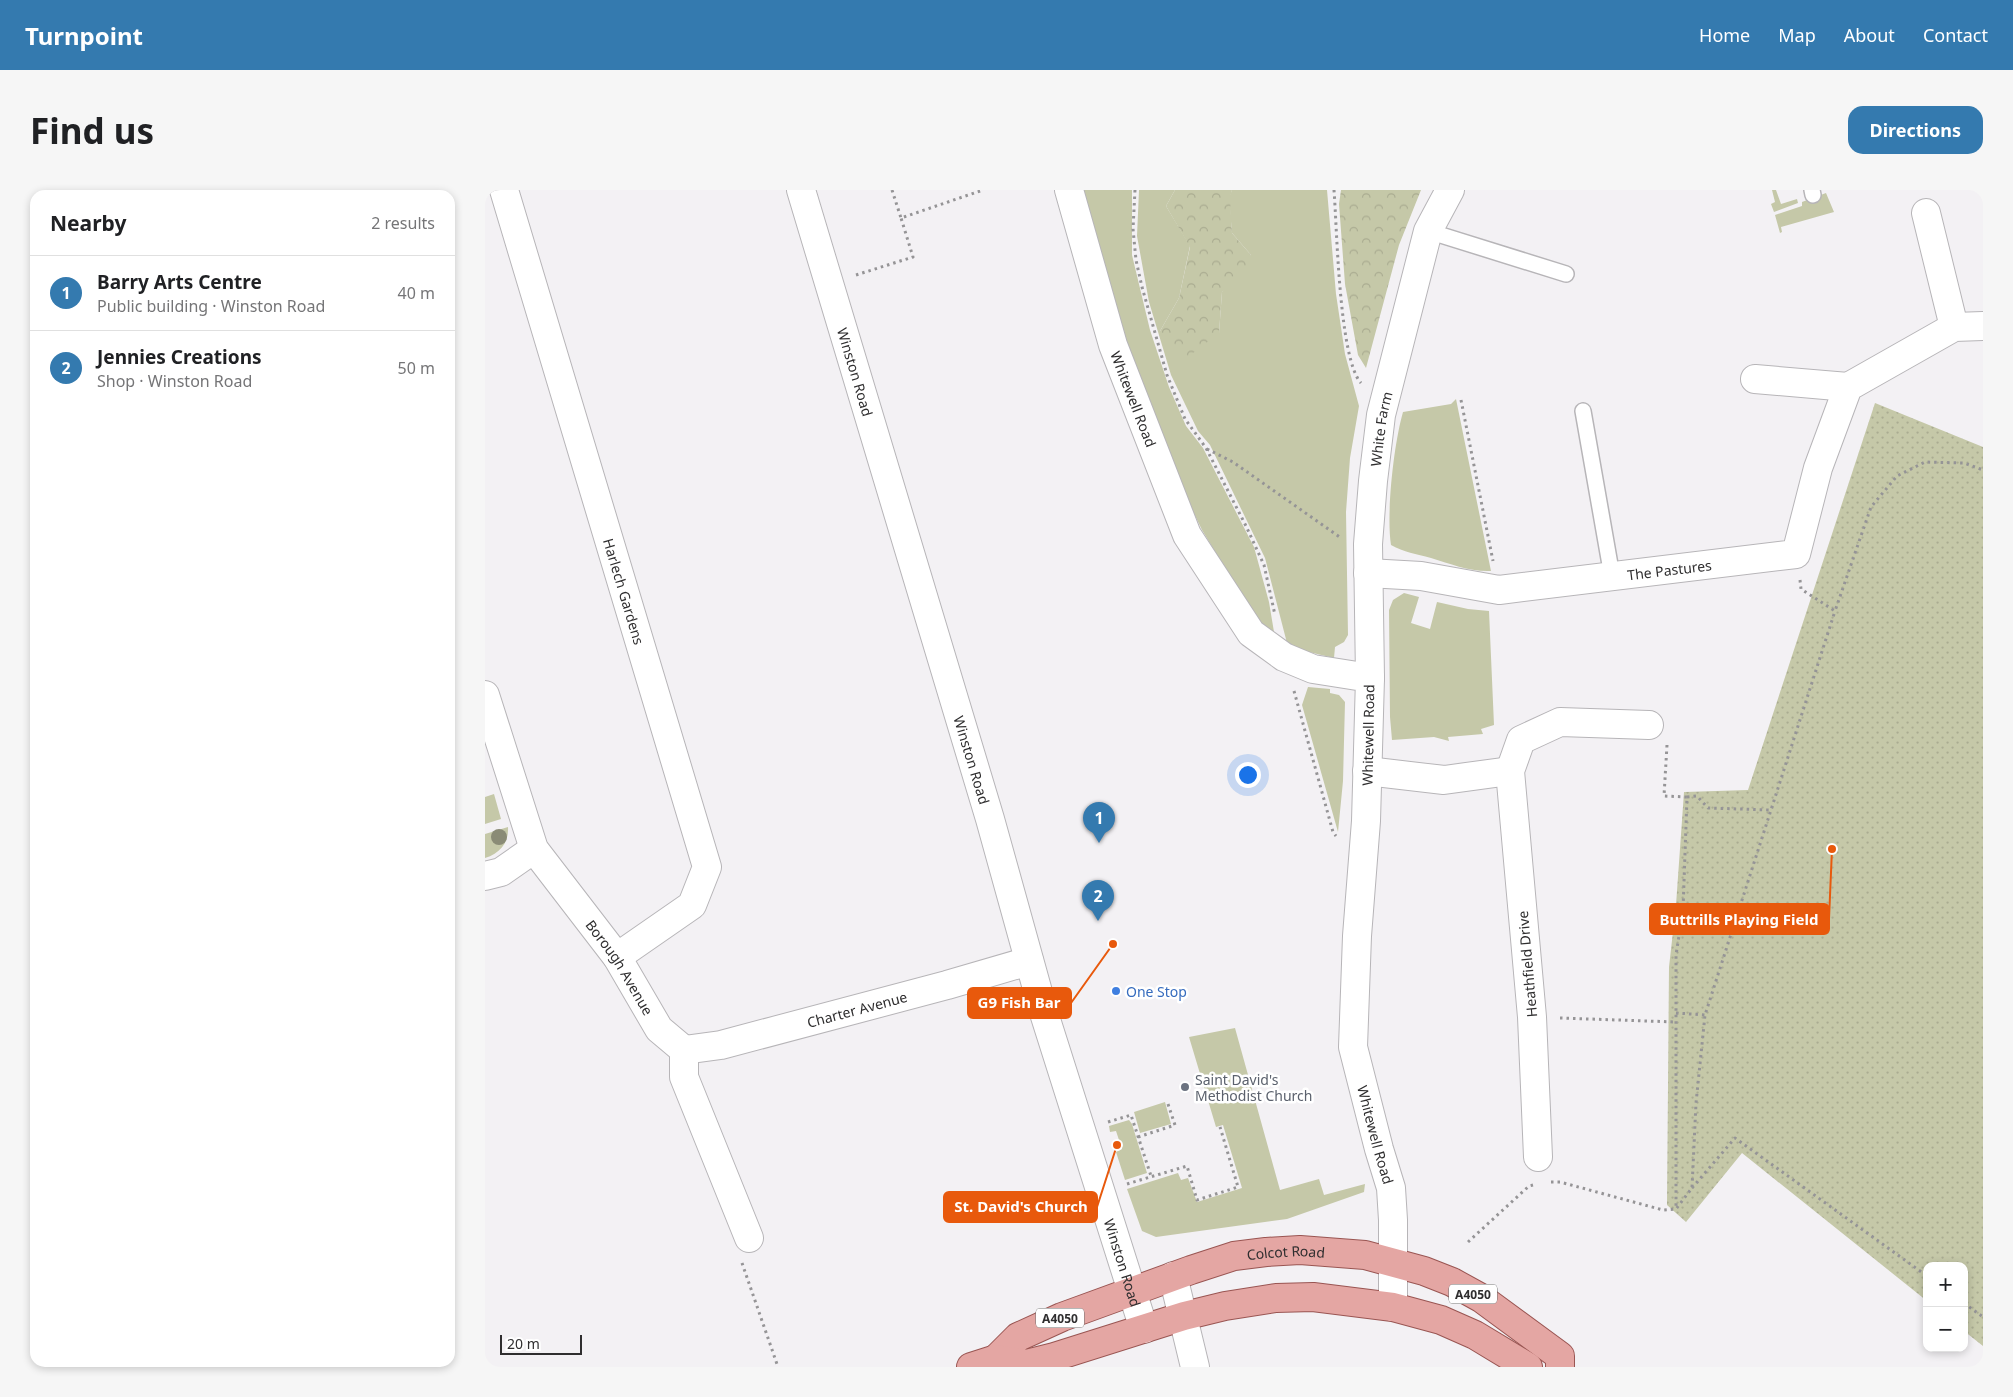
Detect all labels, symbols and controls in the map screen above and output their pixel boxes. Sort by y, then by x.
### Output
text: Turnpoint [25,19,143,52]
text: Home [1699,23,1750,47]
text: Map [1778,23,1816,47]
text: About [1844,23,1895,47]
text: Contact [1923,23,1988,47]
button: Directions [1848,106,1983,154]
text: Find us [30,107,154,154]
text: Nearby [50,209,126,237]
text: 2 results [371,212,435,234]
text: Barry Arts Centre [97,269,262,295]
text: 1 [61,282,71,304]
text: 40 m [398,282,435,304]
text: Public building · Winston Road [97,295,325,317]
street label: Winston Road [833,325,878,419]
text: Jennies Creations [97,344,262,370]
street label: Whitewell Road [1107,348,1161,450]
text: 2 [61,357,71,379]
text: 50 m [398,357,435,379]
text: Shop · Winston Road [97,370,252,392]
street label: White Farm [1365,389,1396,467]
street label: Harlech Gardens [599,536,649,647]
street label: The Pastures [1626,555,1713,584]
street label: Whitewell Road [1358,684,1378,786]
street label: Winston Road [950,713,994,806]
your location [1235,762,1261,788]
pin: 1 [1083,802,1115,843]
pin: 2 [1082,880,1114,921]
callout: Buttrills Playing Field [1650,904,1829,934]
text: Buttrills Playing Field [1660,909,1818,929]
street label: Heathfield Drive [1513,910,1541,1018]
street label: Borough Avenue [582,916,658,1018]
place label: One Stop [1126,982,1187,1001]
marker: One Stop [1110,985,1122,997]
street label: Charter Avenue [805,987,909,1031]
callout: G9 Fish Bar [968,988,1071,1018]
text: G9 Fish Bar [978,992,1061,1012]
place label: Saint David's Methodist Church [1195,1070,1312,1105]
marker: Saint David's Methodist Church [1179,1081,1191,1093]
street label: Whitewell Road [1354,1083,1399,1186]
callout: St. David's Church [944,1192,1097,1222]
text: St. David's Church [954,1196,1088,1216]
street label: Winston Road [1100,1216,1146,1309]
street label: Colcot Road [1245,1240,1326,1264]
map controls [1923,1262,1968,1352]
button: + [1923,1262,1968,1307]
road number: A4050 [1449,1284,1497,1304]
button: − [1923,1307,1968,1352]
road number: A4050 [1036,1308,1084,1328]
scale bar [500,1332,583,1355]
text: 20 m [507,1334,540,1353]

